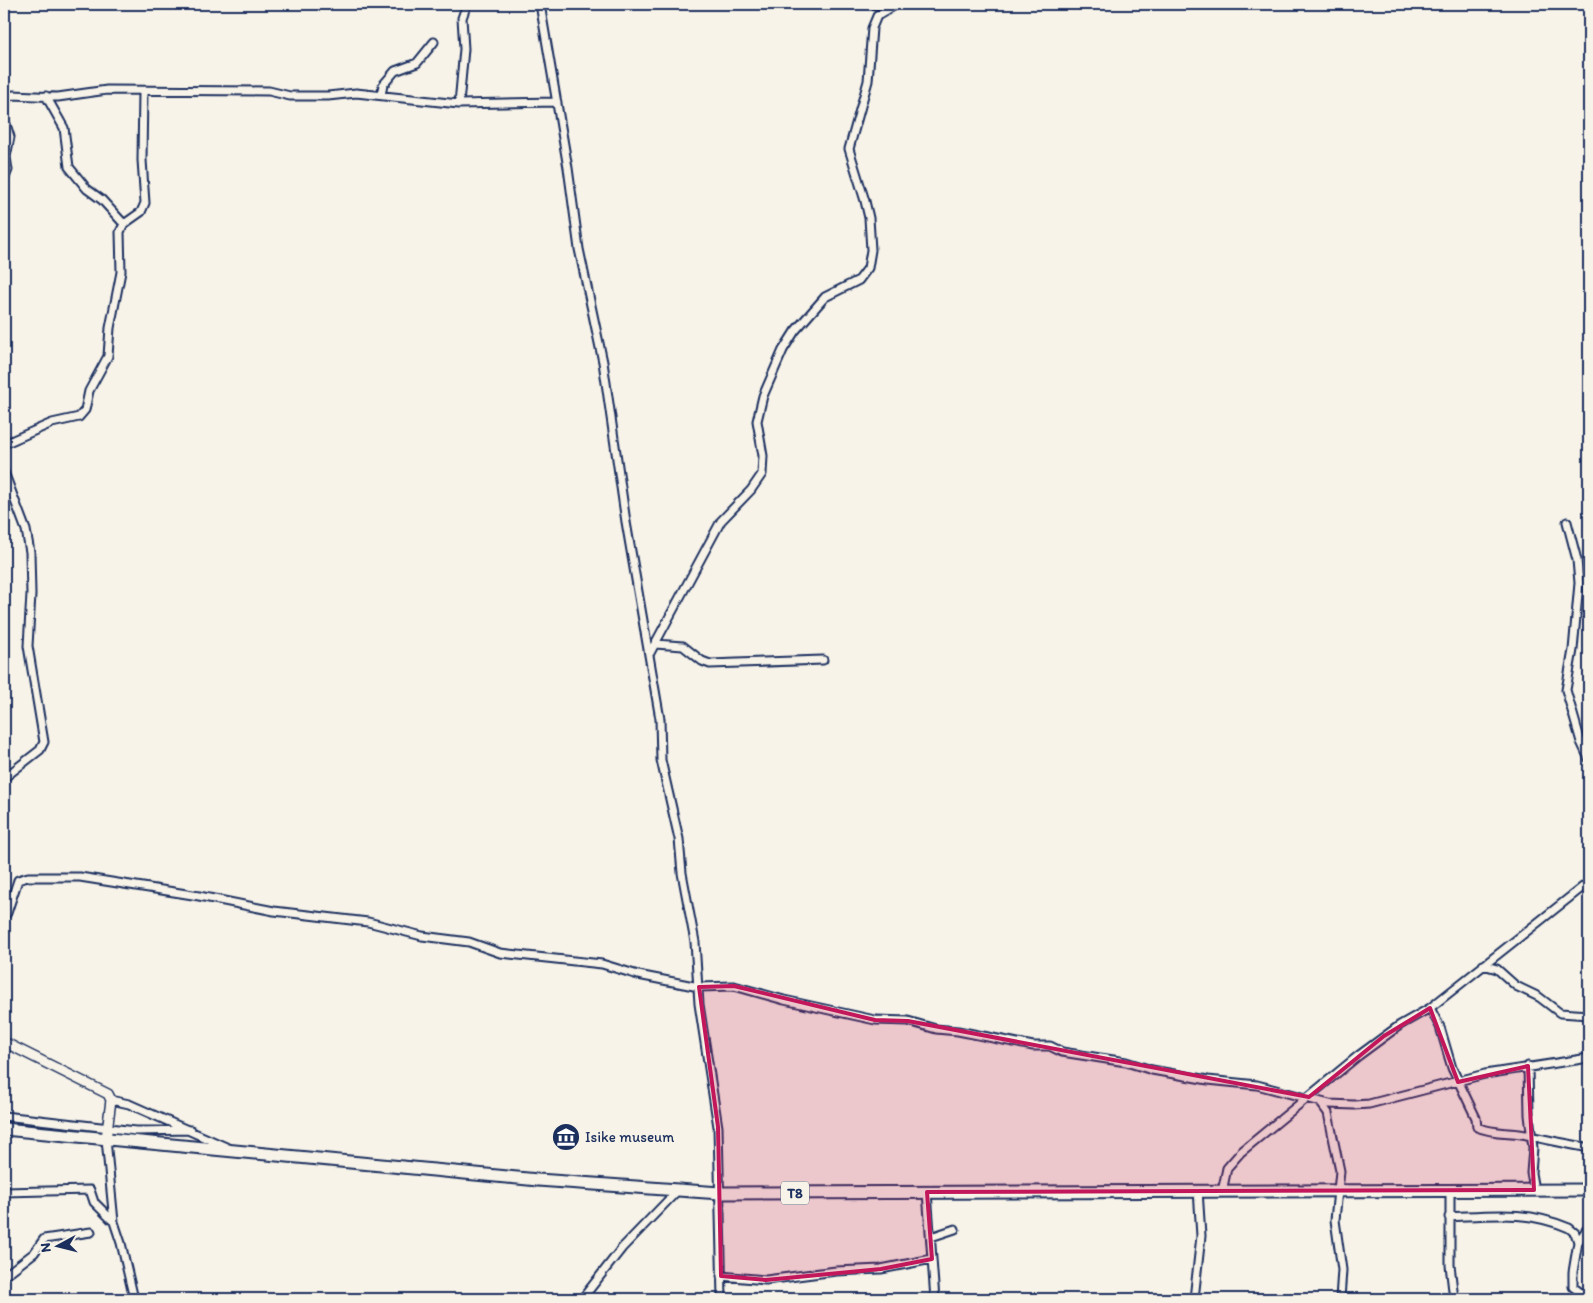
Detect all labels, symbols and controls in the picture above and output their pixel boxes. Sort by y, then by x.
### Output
museum icon: Isike museum [551,1122,581,1152]
place label: Isike museum [585,1128,674,1146]
road number: T8 [781,1182,809,1204]
north arrow [32,1220,82,1270]
text: N [37,1242,55,1253]

